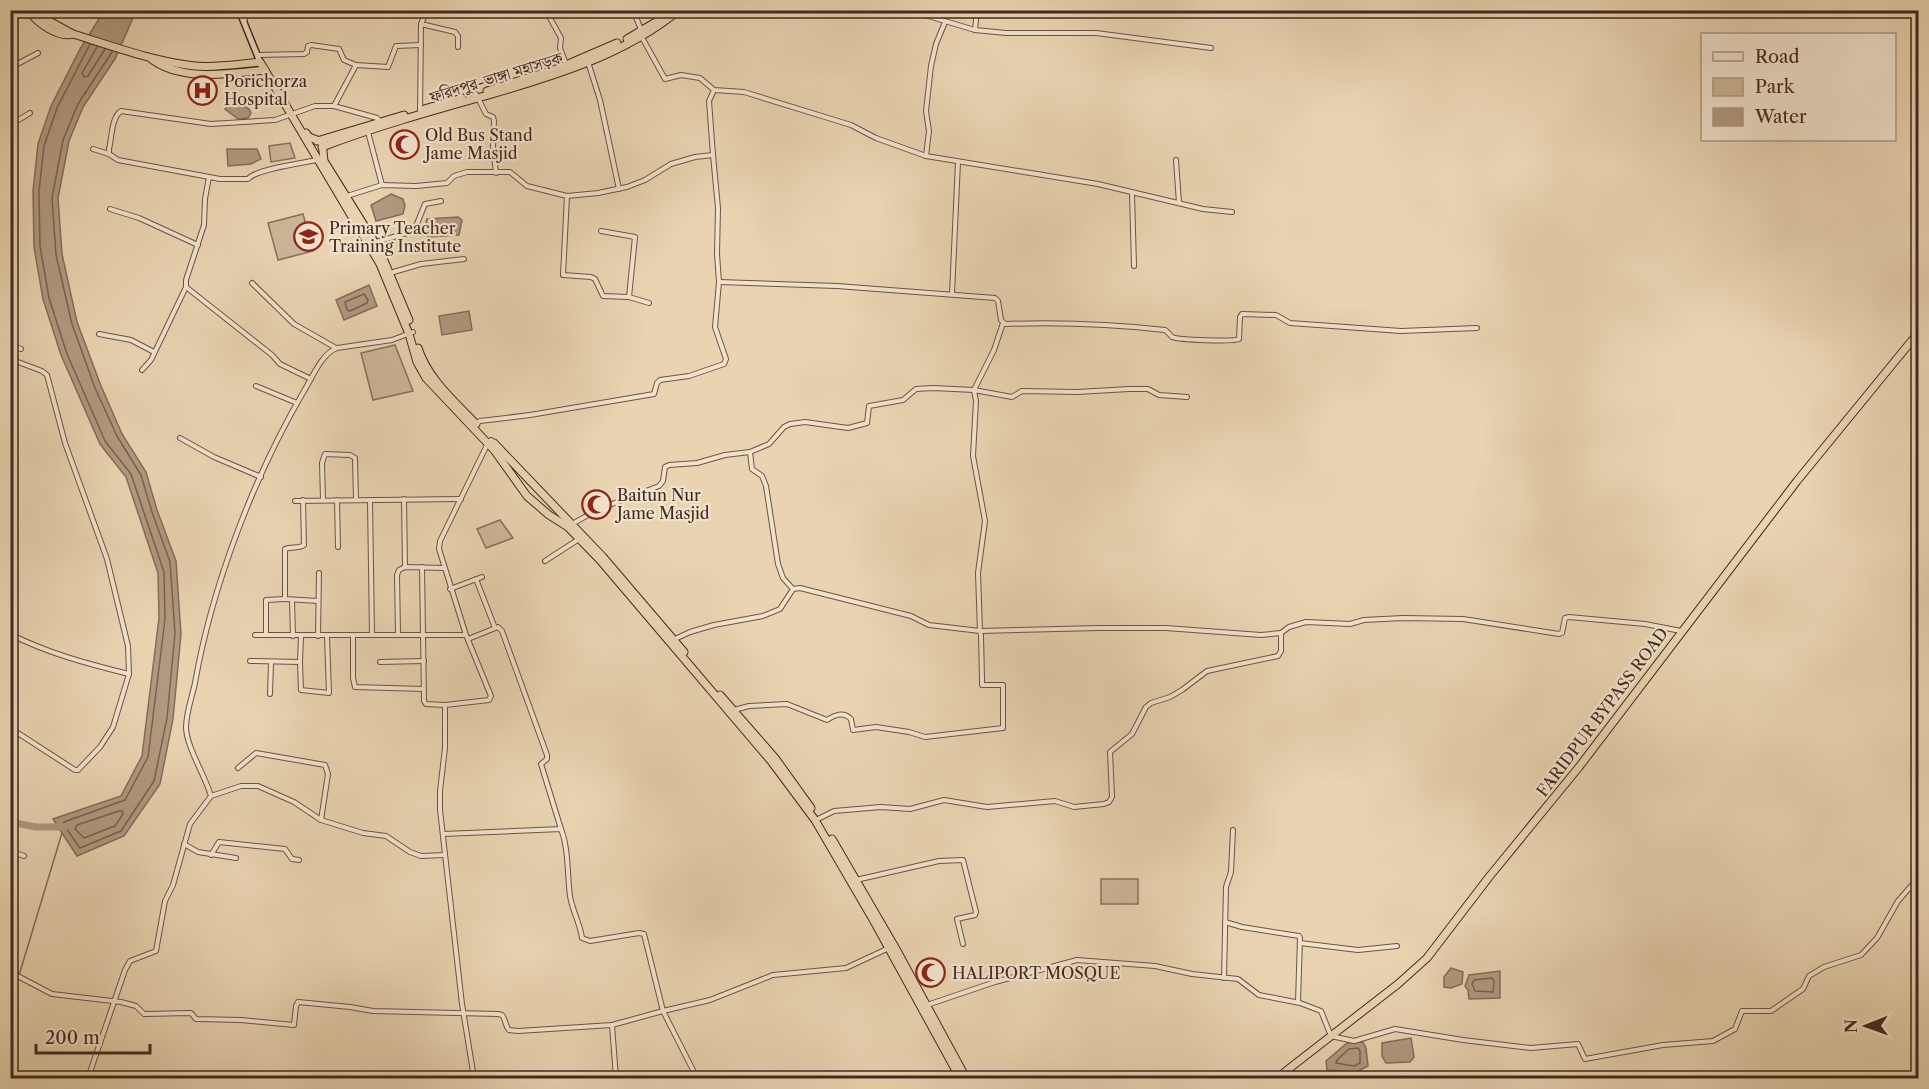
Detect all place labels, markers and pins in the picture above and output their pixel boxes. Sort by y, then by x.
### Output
place label: Porichorza Hospital [224,71,308,109]
hospital icon: Porichorza Hospital [187,74,219,106]
place label: Old Bus Stand Jame Masjid [422,125,533,163]
mosque icon: Old Bus Stand Jame Masjid [388,128,420,160]
place label: Primary Teacher Training Institute [329,218,461,256]
school or university icon: Primary Teacher Training Institute [292,221,324,253]
place label: Baitun Nur Jame Masjid [614,485,710,523]
mosque icon: Baitun Nur Jame Masjid [580,488,612,520]
mosque icon: HALIPORT MOSQUE [915,957,947,989]
place label: HALIPORT MOSQUE [952,963,1120,983]

